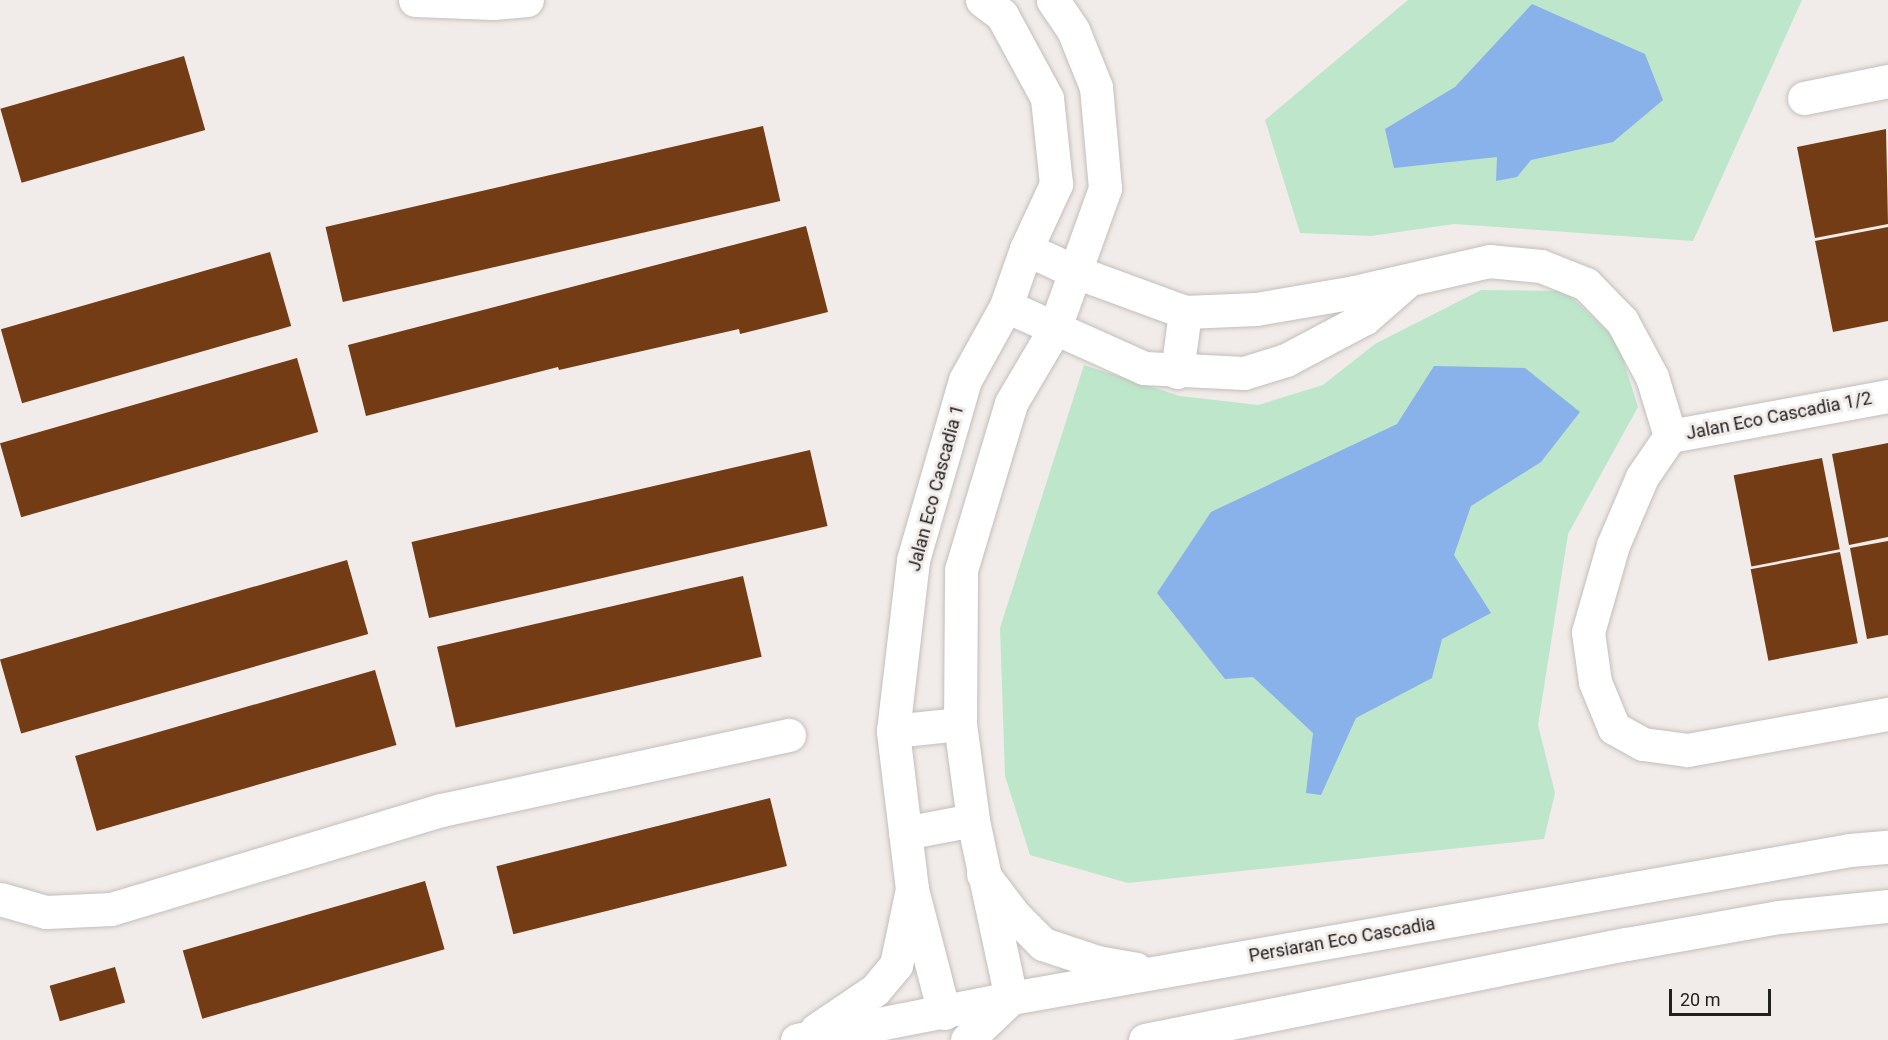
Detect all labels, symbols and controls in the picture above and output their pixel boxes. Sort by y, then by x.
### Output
street label: Jalan Eco Cascadia 1/2 [1684,387,1874,445]
street label: Jalan Eco Cascadia 1 [903,402,969,574]
street label: Persiaran Eco Cascadia [1247,913,1437,967]
scale bar [1672,977,1774,1015]
text: 20 m [1680,989,1720,1010]

